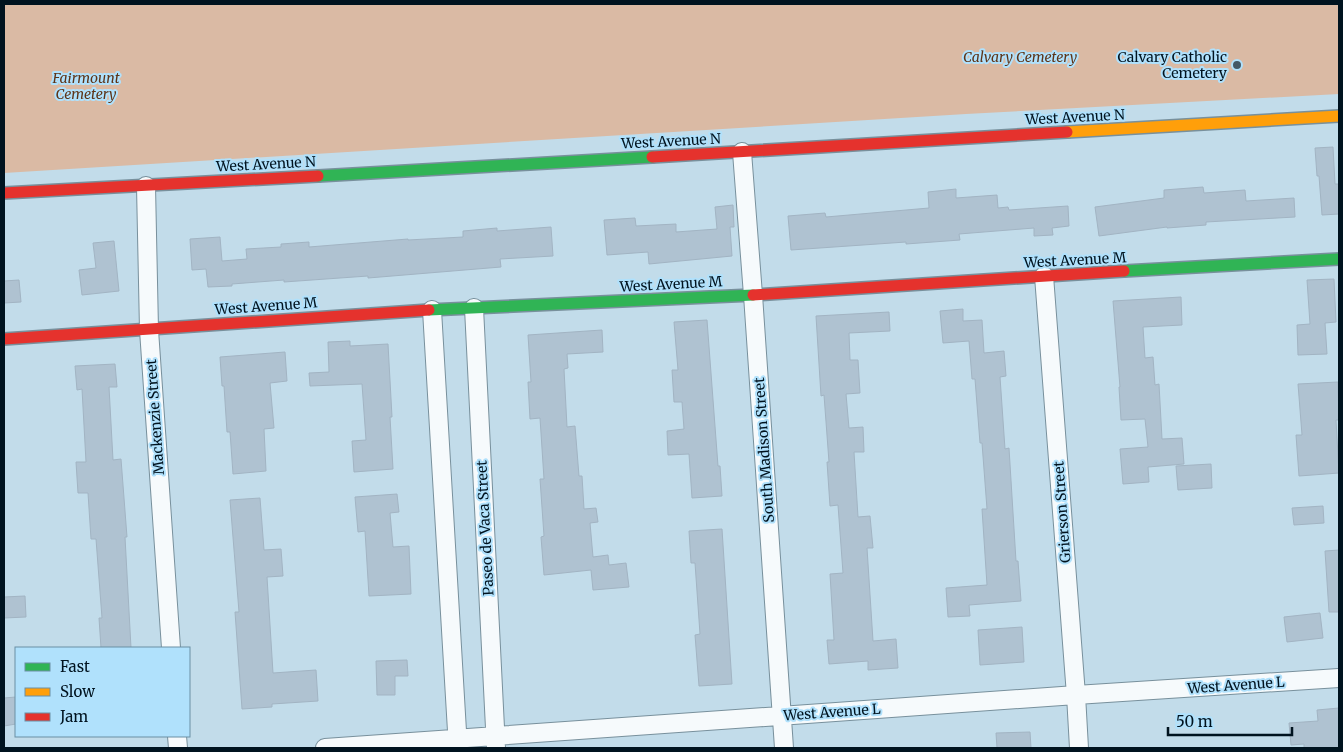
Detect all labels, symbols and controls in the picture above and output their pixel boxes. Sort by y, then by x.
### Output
park label: Calvary Cemetery [963,48,1077,66]
place label: Calvary Catholic Cemetery [1118,48,1228,82]
marker: Calvary Catholic Cemetery [1231,59,1243,71]
park label: Fairmount Cemetery [51,69,120,103]
street label: West Avenue N [1024,105,1125,129]
street label: West Avenue N [620,129,721,153]
street label: West Avenue N [215,152,316,176]
street label: West Avenue M [1022,248,1127,272]
street label: West Avenue M [618,272,723,296]
street label: West Avenue M [213,293,318,319]
street label: Mackenzie Street [142,358,168,476]
street label: South Madison Street [750,376,778,523]
street label: Paseo de Vaca Street [472,459,498,596]
street label: Grierson Street [1049,460,1075,563]
legend [15,647,190,737]
text: Fast [60,657,90,676]
street label: West Avenue L [1186,673,1286,697]
text: Slow [60,682,95,701]
street label: West Avenue L [782,700,882,724]
scale bar [1168,704,1292,736]
text: Jam [59,707,88,726]
text: 50 m [1176,712,1213,731]

